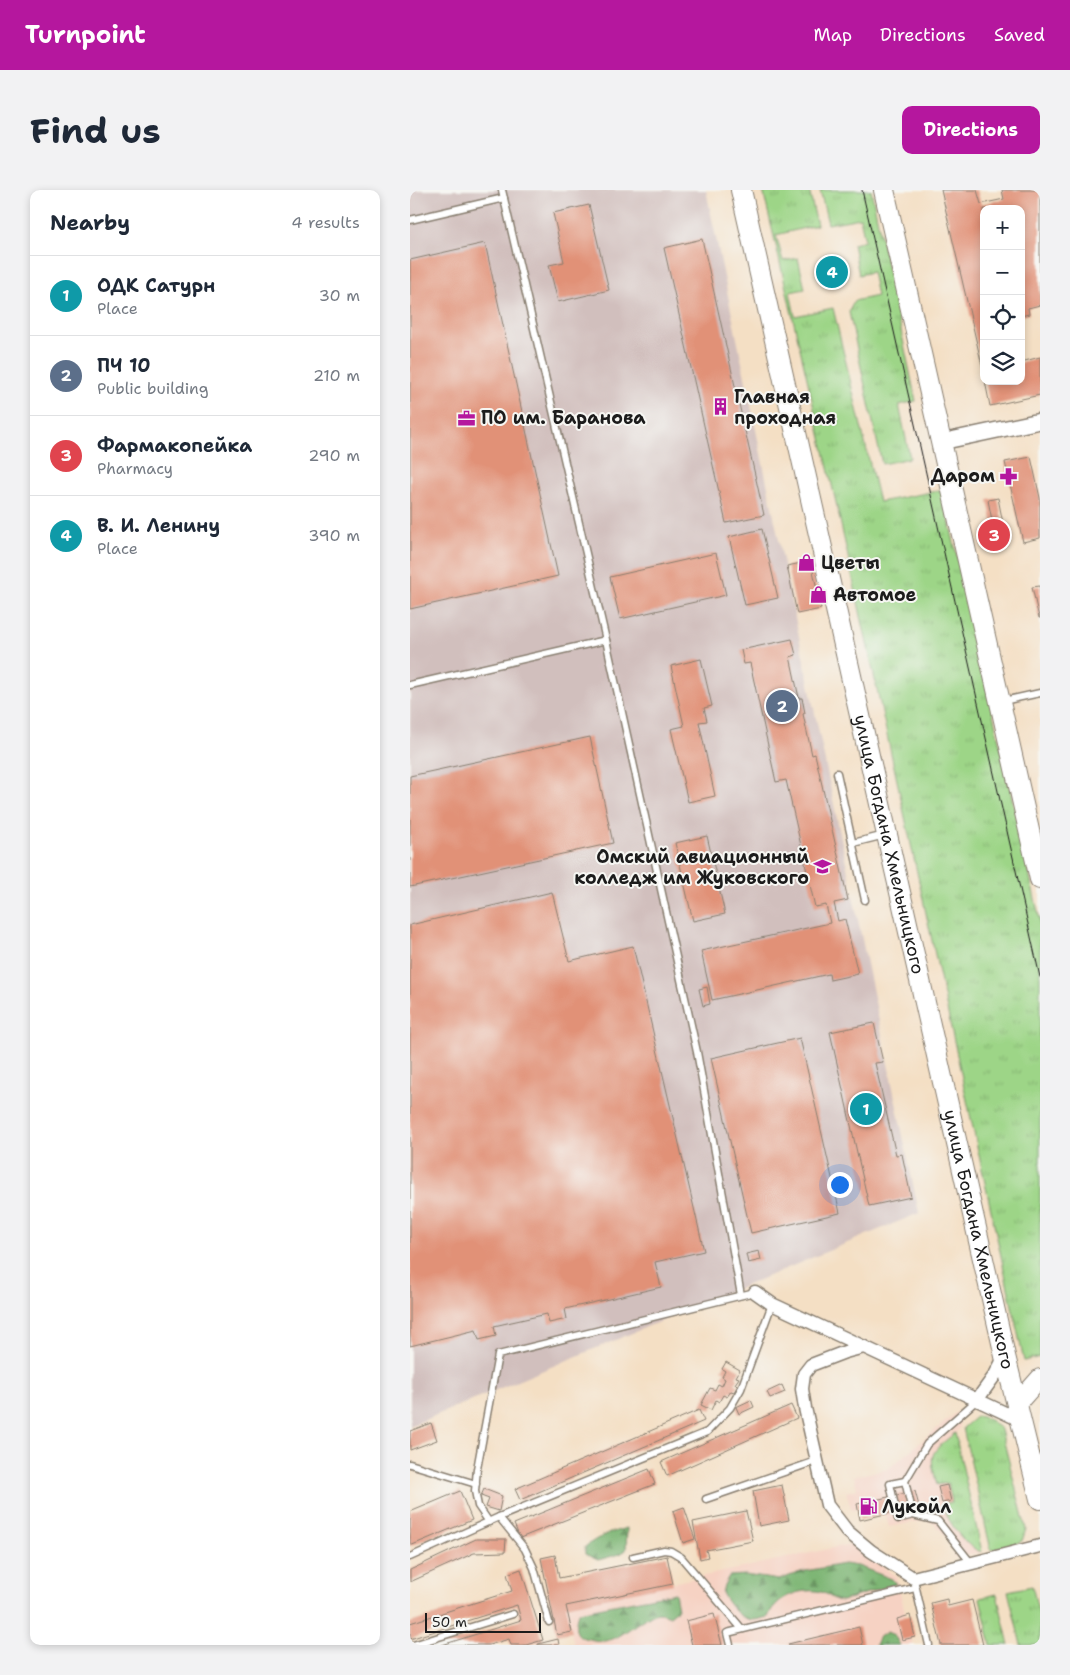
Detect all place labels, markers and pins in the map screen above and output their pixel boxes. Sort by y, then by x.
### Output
pin: 4 [816,253,848,291]
place label: Главная проходная [734,385,836,430]
building icon: Главная проходная [710,397,730,417]
place label: ПО им. Баранова [481,406,646,430]
office icon: ПО им. Баранова [457,408,477,428]
place label: Даром [931,464,995,488]
pharmacy icon: Даром [999,466,1019,486]
pin: 3 [978,516,1010,554]
place label: Цветы [821,551,880,575]
shop icon: Цветы [797,553,817,573]
place label: Автомое [833,583,917,607]
shop icon: Автомое [809,585,829,605]
pin: 2 [766,687,798,725]
place label: Омский авиационный колледж им Жуковского [574,845,809,890]
school or university icon: Омский авиационный колледж им Жуковского [813,857,833,877]
pin: 1 [850,1090,882,1128]
place label: Лукойл [882,1495,951,1519]
fuel station icon: Лукойл [858,1497,878,1517]

